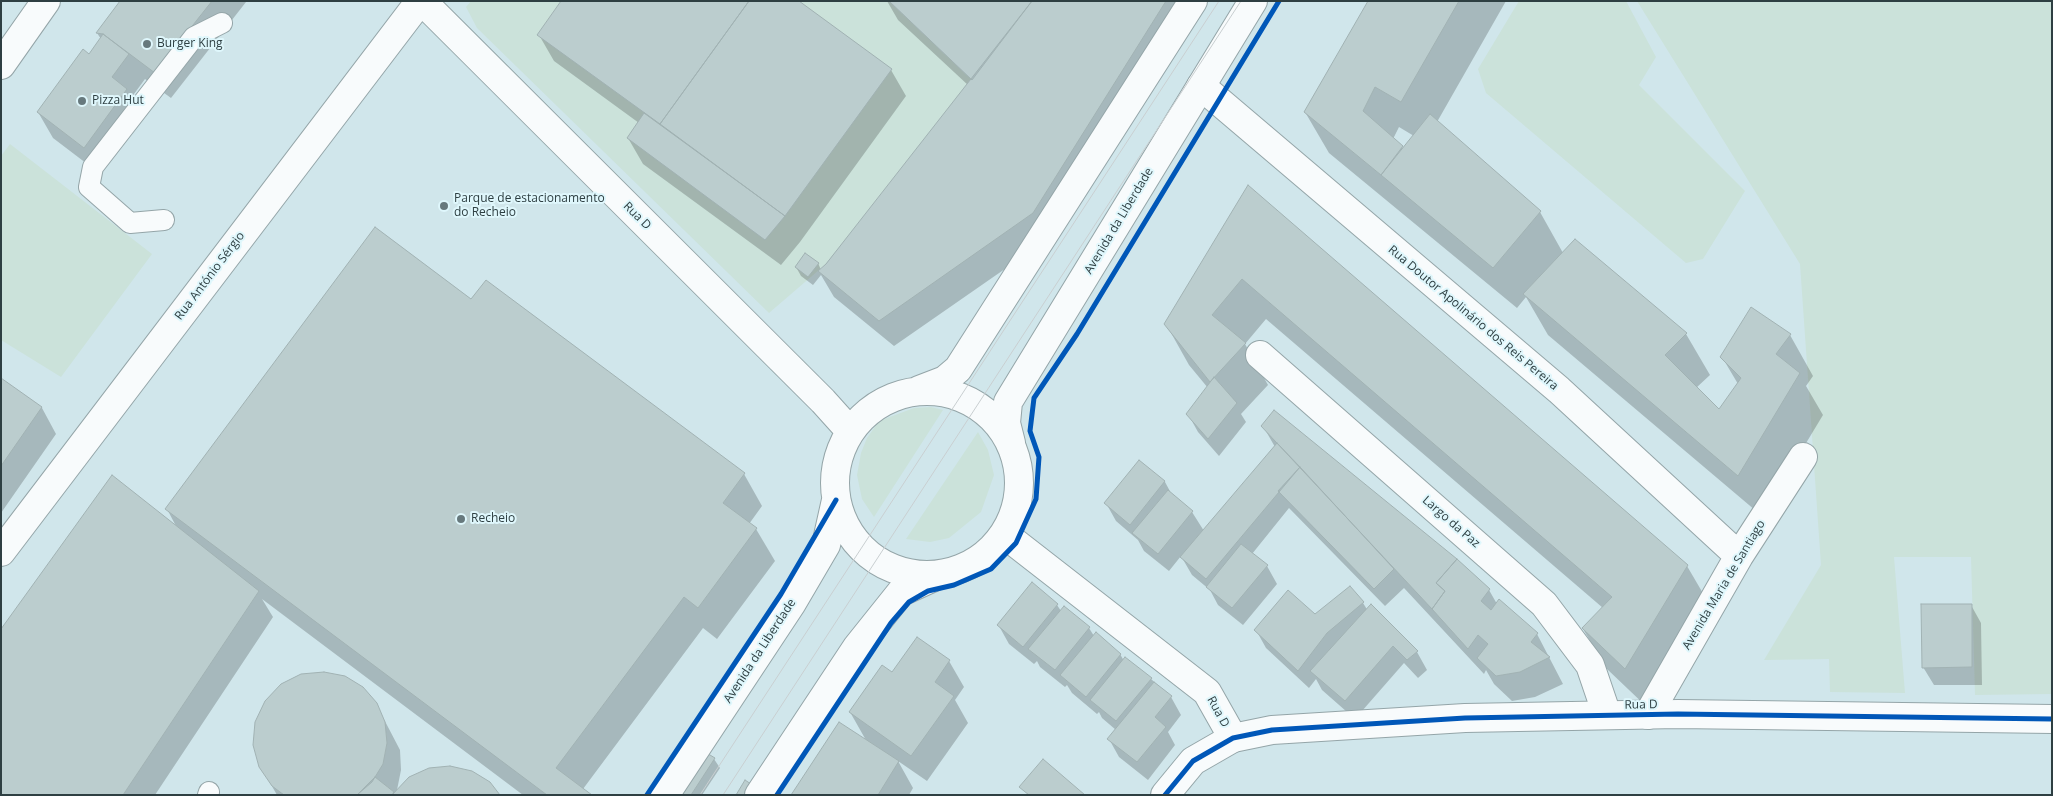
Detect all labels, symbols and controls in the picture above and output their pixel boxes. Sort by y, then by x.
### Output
place label: Burger King [157,37,223,51]
marker: Burger King [141,38,153,50]
place label: Pizza Hut [92,94,144,108]
marker: Pizza Hut [76,95,88,107]
street label: Avenida da Liberdade [1082,165,1156,277]
place label: Parque de estacionamento do Recheio [454,192,605,220]
street label: Rua D [620,199,654,233]
marker: Parque de estacionamento do Recheio [438,200,450,212]
street label: Rua António Sérgio [172,229,248,323]
street label: Rua Doutor Apolinário dos Reis Pereira [1385,243,1561,393]
street label: Largo da Paz [1419,493,1483,551]
place label: Recheio [471,512,515,526]
marker: Recheio [455,513,467,525]
street label: Avenida Maria de Santiago [1680,518,1768,652]
street label: Avenida da Liberdade [721,596,799,706]
street label: Rua D [1204,694,1232,730]
street label: Rua D [1624,698,1658,712]

